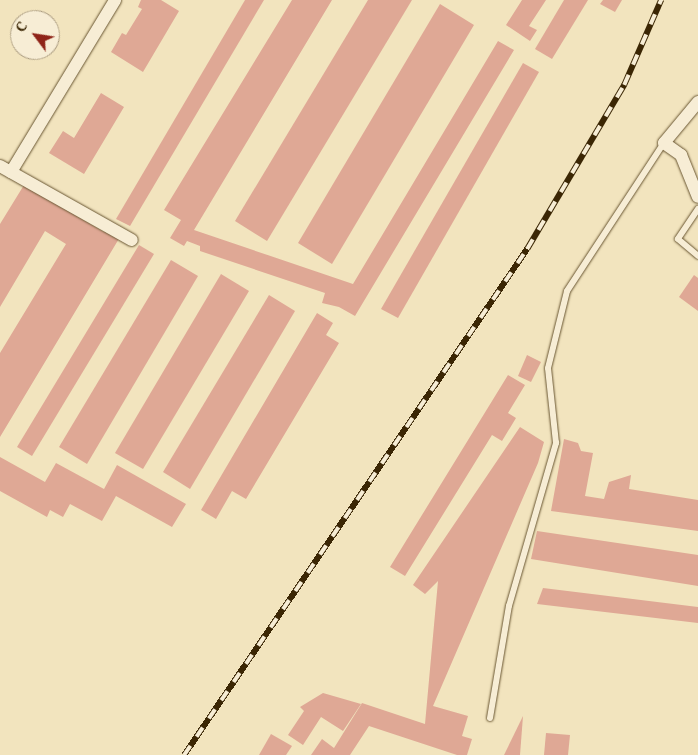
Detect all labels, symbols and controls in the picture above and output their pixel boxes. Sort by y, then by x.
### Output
north arrow [10,10,60,60]
text: С [12,19,33,36]

